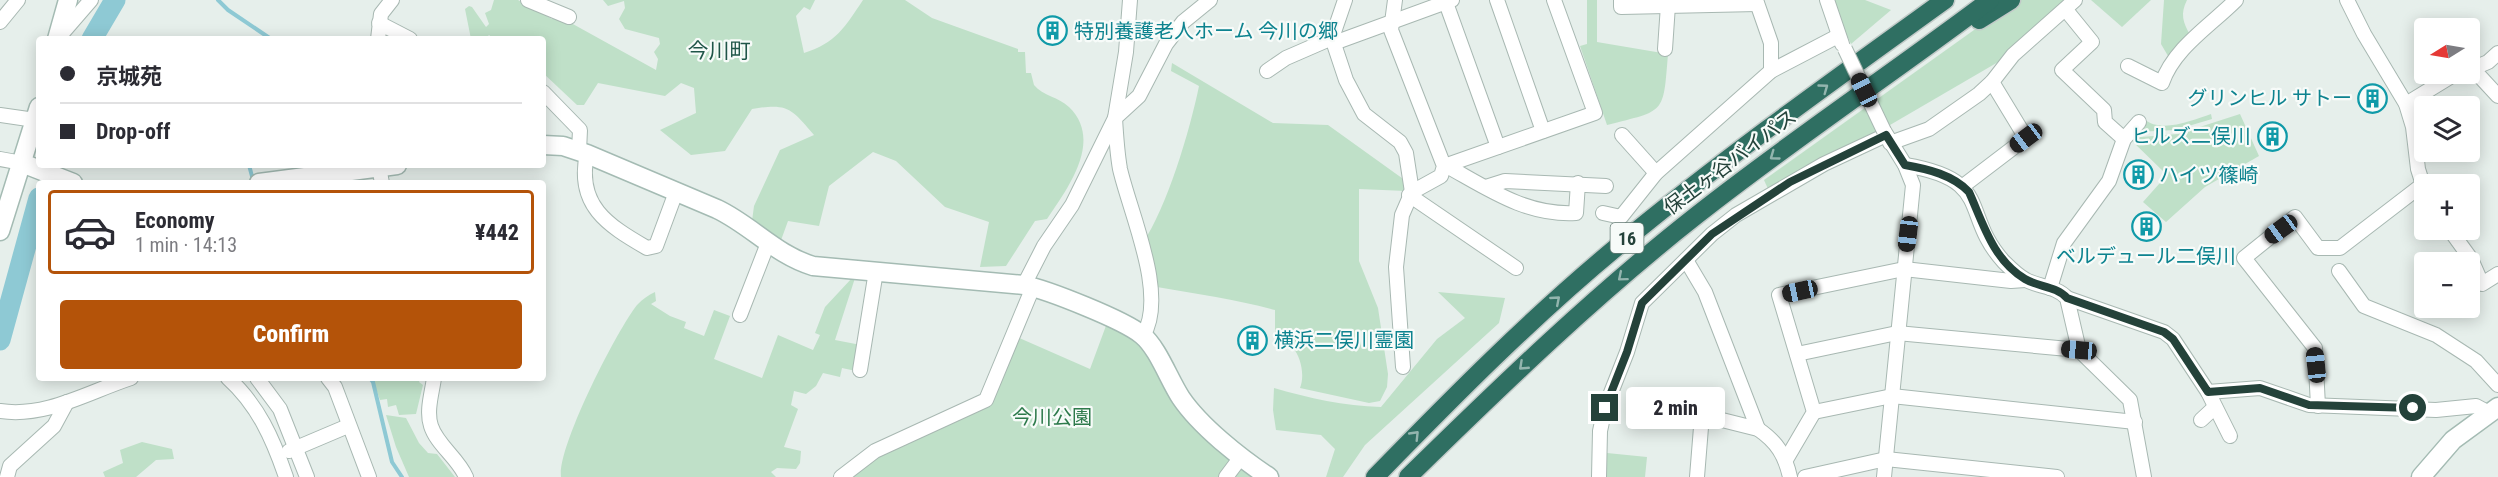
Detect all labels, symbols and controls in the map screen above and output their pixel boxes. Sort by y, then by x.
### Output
building icon: 特別養護老人ホーム 今川の郷 [1037,15,1069,47]
north arrow [2414,18,2480,84]
map controls [2414,18,2480,318]
place label: 特別養護老人ホーム 今川の郷 [1074,19,1338,43]
district label: 今川町 [688,39,751,63]
text: 京城苑 [96,64,162,89]
car [1848,70,1880,110]
building icon: グリンヒル サトー [2357,82,2389,114]
one-way arrow [1818,84,1829,95]
place label: グリンヒル サトー [2187,86,2352,110]
button: layers [2414,96,2480,162]
street label: 保土ヶ谷バイパス [1659,104,1801,220]
text: Drop-off [96,119,170,144]
car [2006,120,2046,156]
building icon: ヒルズ二俣川 [2256,120,2288,152]
place label: ヒルズ二俣川 [2131,124,2251,148]
one-way arrow [1770,149,1781,160]
building icon: ハイツ篠崎 [2122,159,2154,191]
place label: ハイツ篠崎 [2159,163,2259,187]
button: + [2414,174,2480,240]
icon: car [63,205,117,259]
text: Economy [135,208,215,233]
building icon: ベルデュール二俣川 [2130,210,2162,242]
car [2261,211,2301,247]
car [1897,215,1919,253]
text: ¥442 [475,220,519,245]
road number: 16 [1610,223,1644,253]
text: 1 min · 14:13 [135,233,237,257]
place label: ベルデュール二俣川 [2056,244,2236,268]
button: − [2414,252,2480,318]
one-way arrow [1618,270,1629,281]
car [1781,278,1819,304]
one-way arrow [1549,296,1560,307]
button: Confirm [60,300,522,369]
building icon: 横浜二俣川霊園 [1237,324,1269,356]
place label: 横浜二俣川霊園 [1274,328,1414,352]
car [2060,339,2098,361]
car [2305,346,2327,384]
one-way arrow [1519,359,1530,370]
callout: 2 min [1626,387,1725,429]
route end [1591,394,1618,421]
route start [2399,394,2426,421]
text: 2 min [1653,396,1698,420]
park label: 今川公園 [1012,405,1092,429]
one-way arrow [1408,431,1419,442]

